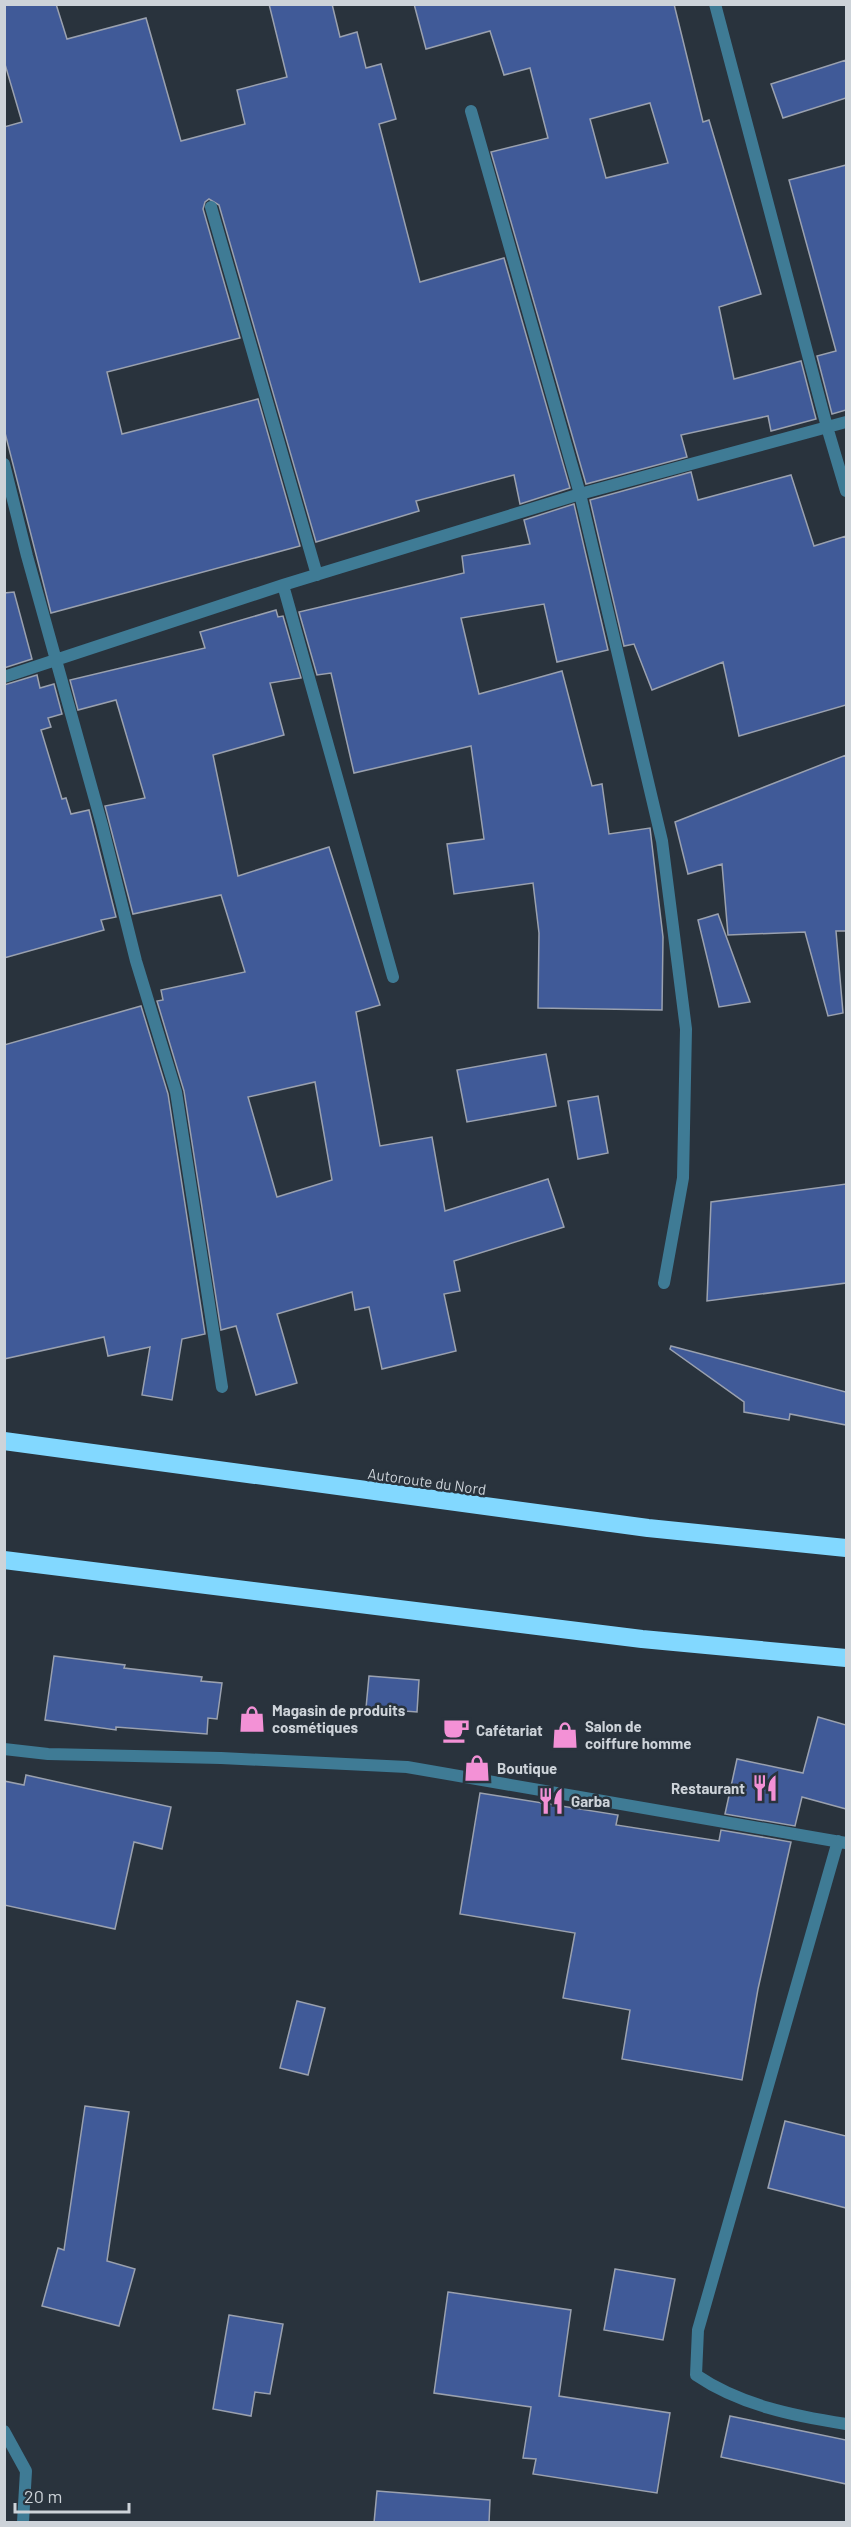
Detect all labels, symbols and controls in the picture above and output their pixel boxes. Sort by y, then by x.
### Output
street label: Autoroute du Nord [367,1464,487,1498]
place label: Magasin de produits cosmétiques [272,1701,406,1736]
shop icon: Magasin de produits cosmétiques [237,1704,267,1734]
cafe icon: Cafétariat [441,1715,471,1745]
place label: Salon de coiffure homme [585,1717,691,1752]
shop icon: Salon de coiffure homme [550,1720,580,1750]
place label: Cafétariat [476,1721,543,1739]
shop icon: Boutique [462,1753,492,1783]
place label: Boutique [497,1759,557,1777]
restaurant icon: Restaurant [750,1773,780,1803]
place label: Restaurant [671,1779,745,1797]
restaurant icon: Garba [536,1786,566,1816]
place label: Garba [571,1792,610,1810]
scale bar [15,2476,129,2514]
text: 20 m [24,2485,62,2507]

